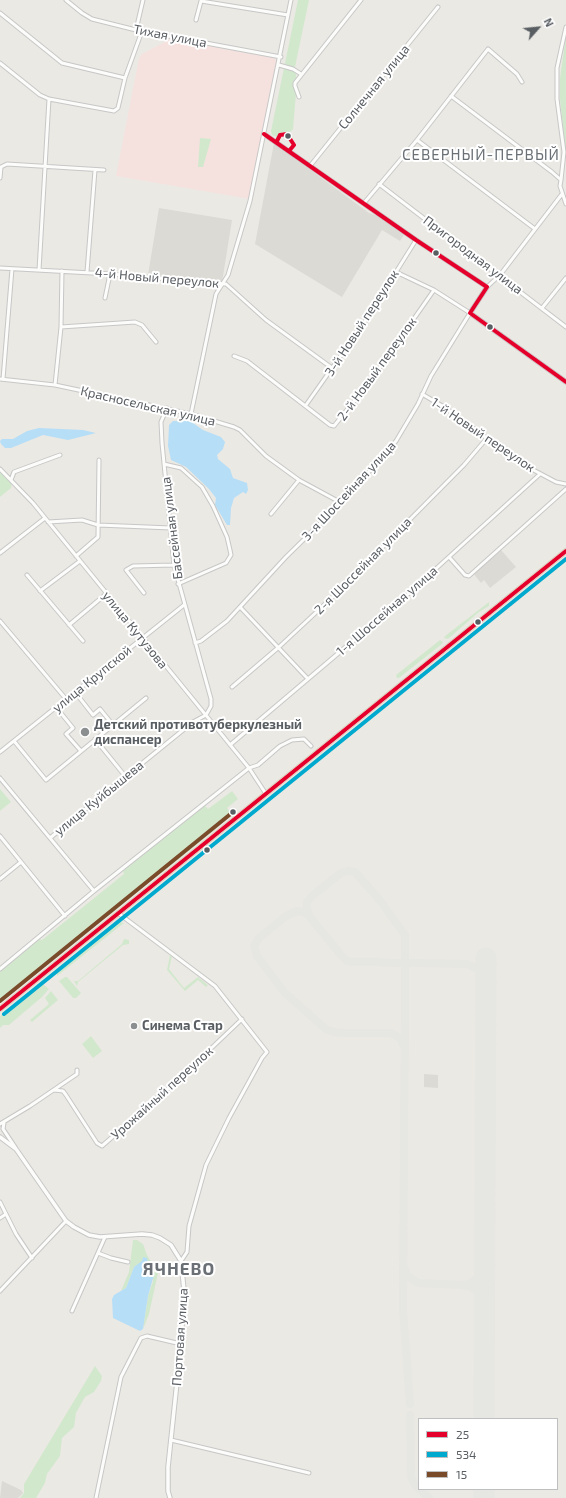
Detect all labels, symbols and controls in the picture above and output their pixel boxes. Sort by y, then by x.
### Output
north arrow [518,8,558,48]
text: N [542,16,557,29]
street label: Тихая улица [132,21,208,51]
street label: Солнечная улица [335,42,413,132]
unlabelled marker [283,131,293,141]
district label: СЕВЕРНЫЙ-ПЕРВЫЙ [402,146,560,164]
street label: Пригородная улица [420,212,526,298]
unlabelled marker [431,248,441,258]
street label: 4-й Новый переулок [94,265,220,291]
street label: 3-й Новый переулок [322,267,402,379]
street label: 2-й Новый переулок [334,314,420,424]
unlabelled marker [485,322,495,332]
street label: Красносельская улица [79,383,217,429]
street label: 1-й Новый переулок [428,394,538,476]
street label: 3-я Шоссейная улица [299,438,399,544]
street label: Бассейная улица [158,476,186,580]
street label: 2-я Шоссейная улица [311,514,415,618]
street label: 1-я Шоссейная улица [333,563,441,659]
street label: улица Кутузова [99,588,171,672]
unlabelled marker [473,617,483,627]
street label: улица Крупской [49,642,135,716]
place label: Детский противотуберкулезный диспансер [94,717,302,748]
marker: Детский противотуберкулезный диспансер [79,726,91,738]
street label: улица Куйбышева [51,757,147,839]
unlabelled marker [228,807,238,817]
unlabelled marker [202,845,212,855]
place label: Синема Стар [142,1018,223,1034]
marker: Синема Стар [129,1021,139,1031]
street label: Урожайный переулок [108,1043,216,1143]
district label: ЯЧНЕВО [143,1259,215,1279]
street label: Портовая улица [169,1288,191,1386]
legend [418,1418,558,1490]
text: 25 [456,1427,469,1441]
text: 534 [456,1447,476,1461]
text: 15 [456,1467,467,1481]

